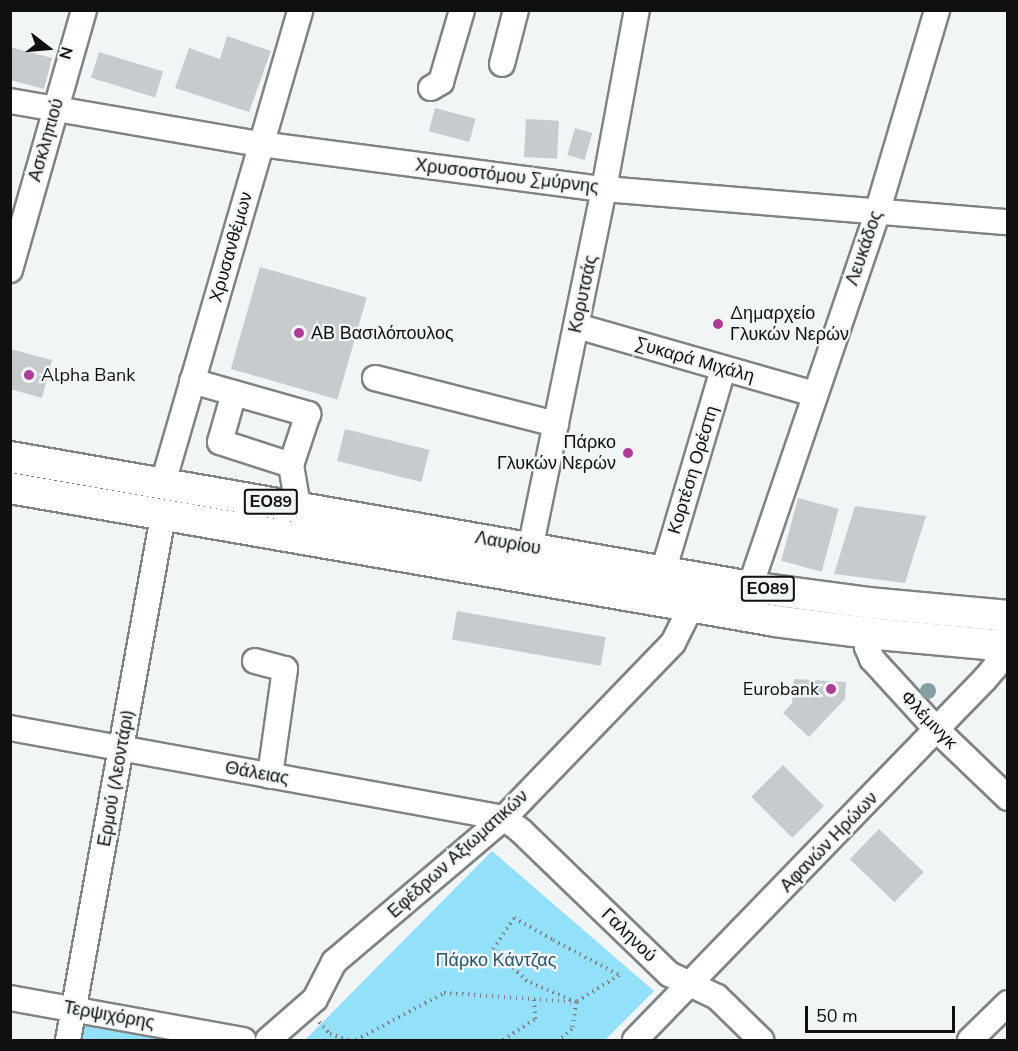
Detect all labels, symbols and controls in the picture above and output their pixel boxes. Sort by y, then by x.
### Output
north arrow [18,18,78,78]
text: N [53,44,78,62]
street label: Ασκληπιού [24,96,68,184]
street label: Χρυσοστόμου Σμύρνης [414,154,600,198]
street label: Χρυσανθέμων [205,189,257,305]
street label: Λευκάδος [841,208,887,288]
street label: Κορυτσάς [564,253,602,335]
place label: Δημαρχείο Γλυκών Νερών [730,303,849,346]
marker: Δημαρχείο Γλυκών Νερών [711,317,725,331]
place label: ΑΒ Βασιλόπουλος [311,322,454,344]
marker: ΑΒ Βασιλόπουλος [292,326,306,340]
street label: Συκαρά Μιχάλη [633,333,757,387]
place label: Alpha Bank [41,364,135,386]
marker: Alpha Bank [22,368,36,382]
street label: Κορτέση Ορέστη [663,403,723,537]
place label: Πάρκο Γλυκών Νερών [497,432,616,474]
marker: Πάρκο Γλυκών Νερών [621,446,635,460]
road number: ΕΟ89 [242,489,300,515]
street label: Λαυρίου [473,527,543,559]
road number: ΕΟ89 [740,576,796,602]
place label: Eurobank [743,678,819,700]
marker: Eurobank [824,682,838,696]
street label: Φλέμινγκ [896,686,962,754]
street label: Ερμού (Λεοντάρι) [93,708,139,848]
street label: Θάλειας [223,757,291,789]
street label: Εφέδρων Αξιωματικών [383,785,533,923]
street label: Αφανών Ηρώων [776,787,882,897]
street label: Γαληνού [597,904,661,966]
park label: Πάρκο Κάντζας [436,949,556,971]
scale bar [808,994,958,1032]
street label: Τερψιχόρης [62,996,156,1034]
text: 50 m [816,1004,858,1028]

